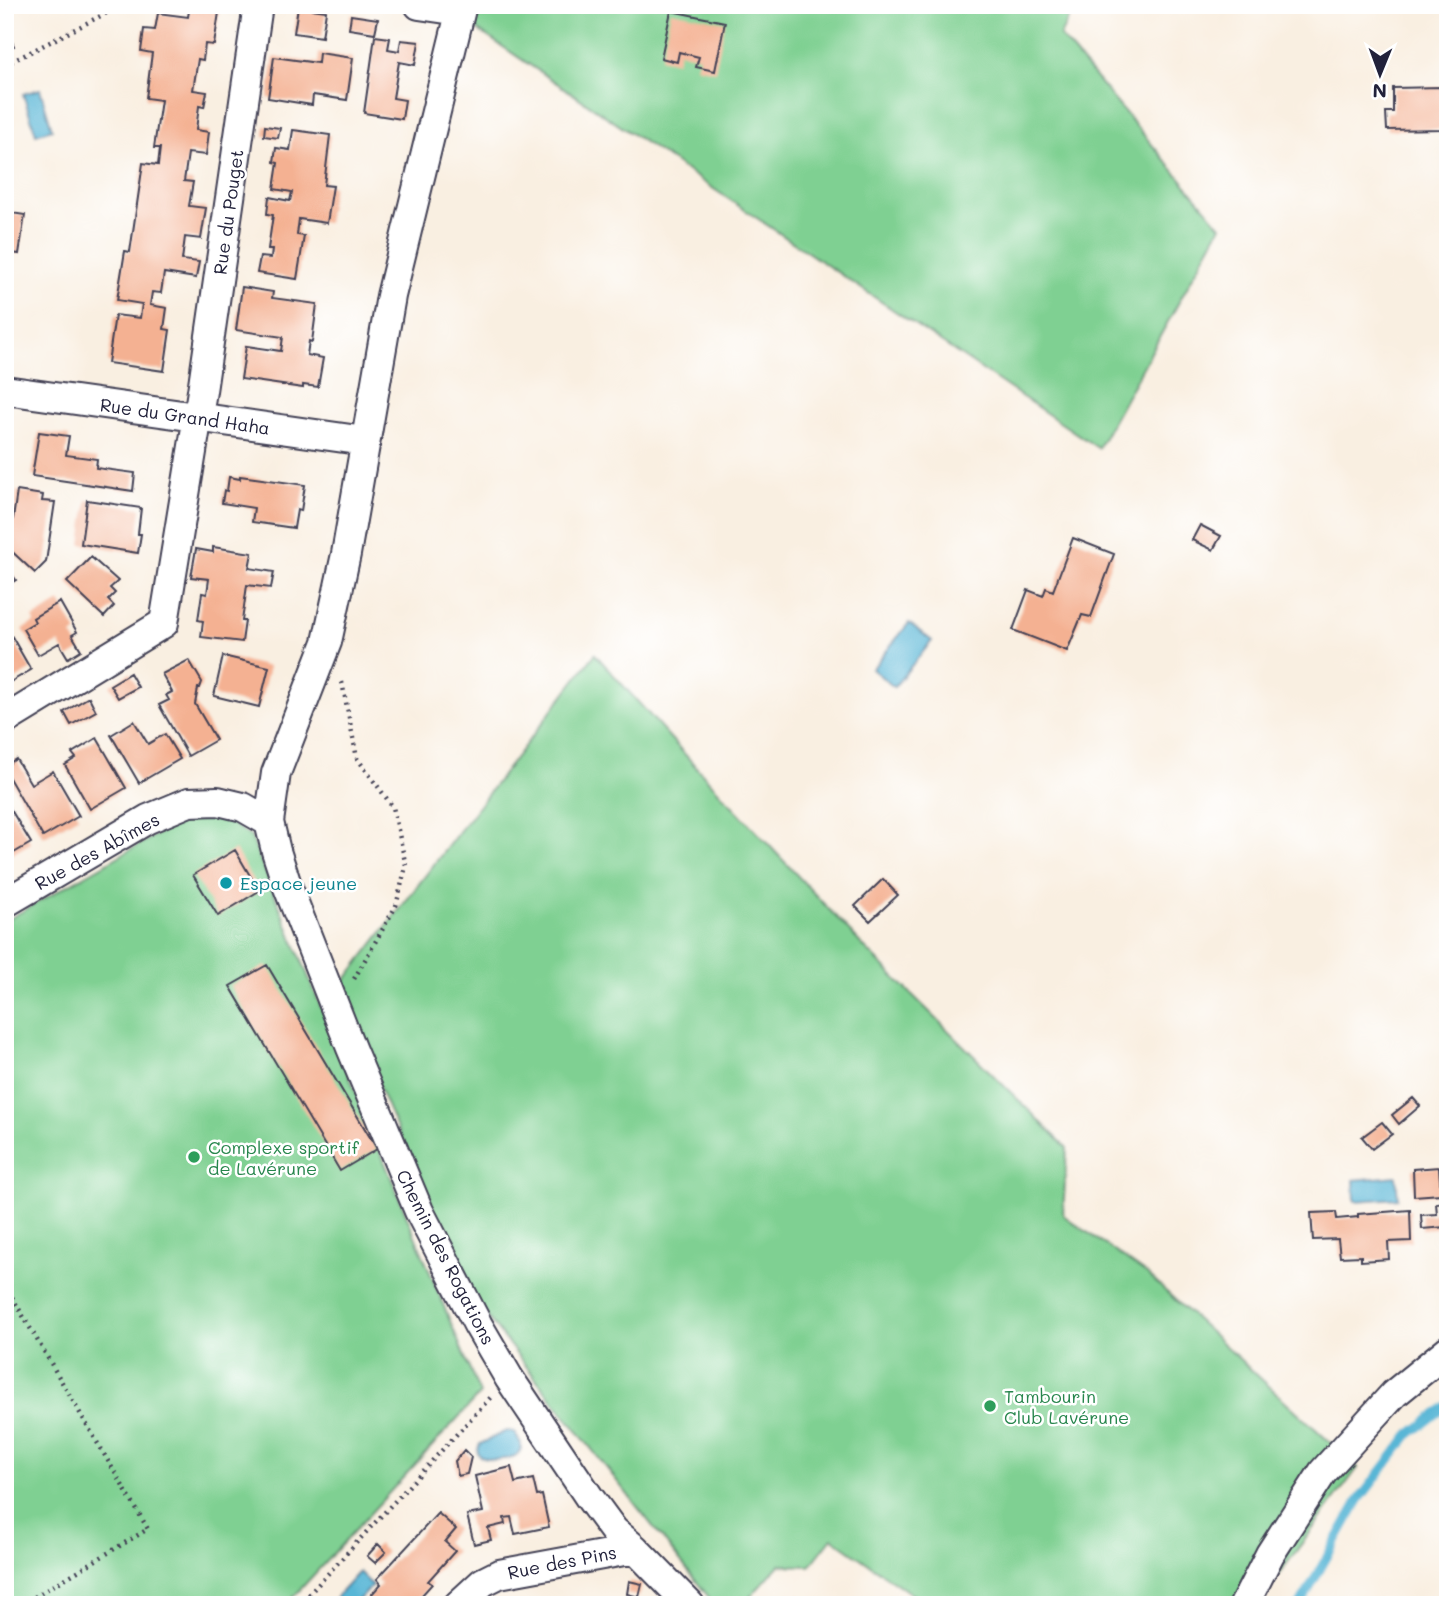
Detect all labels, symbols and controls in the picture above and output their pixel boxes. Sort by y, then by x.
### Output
north arrow [1344,38,1414,108]
text: N [1372,79,1387,104]
street label: Rue du Pouget [207,148,249,276]
street label: Rue du Grand Haha [98,392,272,440]
street label: Rue des Abîmes [30,807,164,895]
place label: Espace jeune [240,871,357,895]
marker: Espace jeune [218,875,234,891]
place label: Complexe sportif de Lavérune [208,1135,360,1180]
marker: Complexe sportif de Lavérune [186,1149,202,1165]
street label: Chemin des Rogations [391,1165,501,1349]
place label: Tambourin Club Lavérune [1004,1384,1129,1429]
marker: Tambourin Club Lavérune [982,1398,998,1414]
street label: Rue des Pins [505,1540,619,1584]

